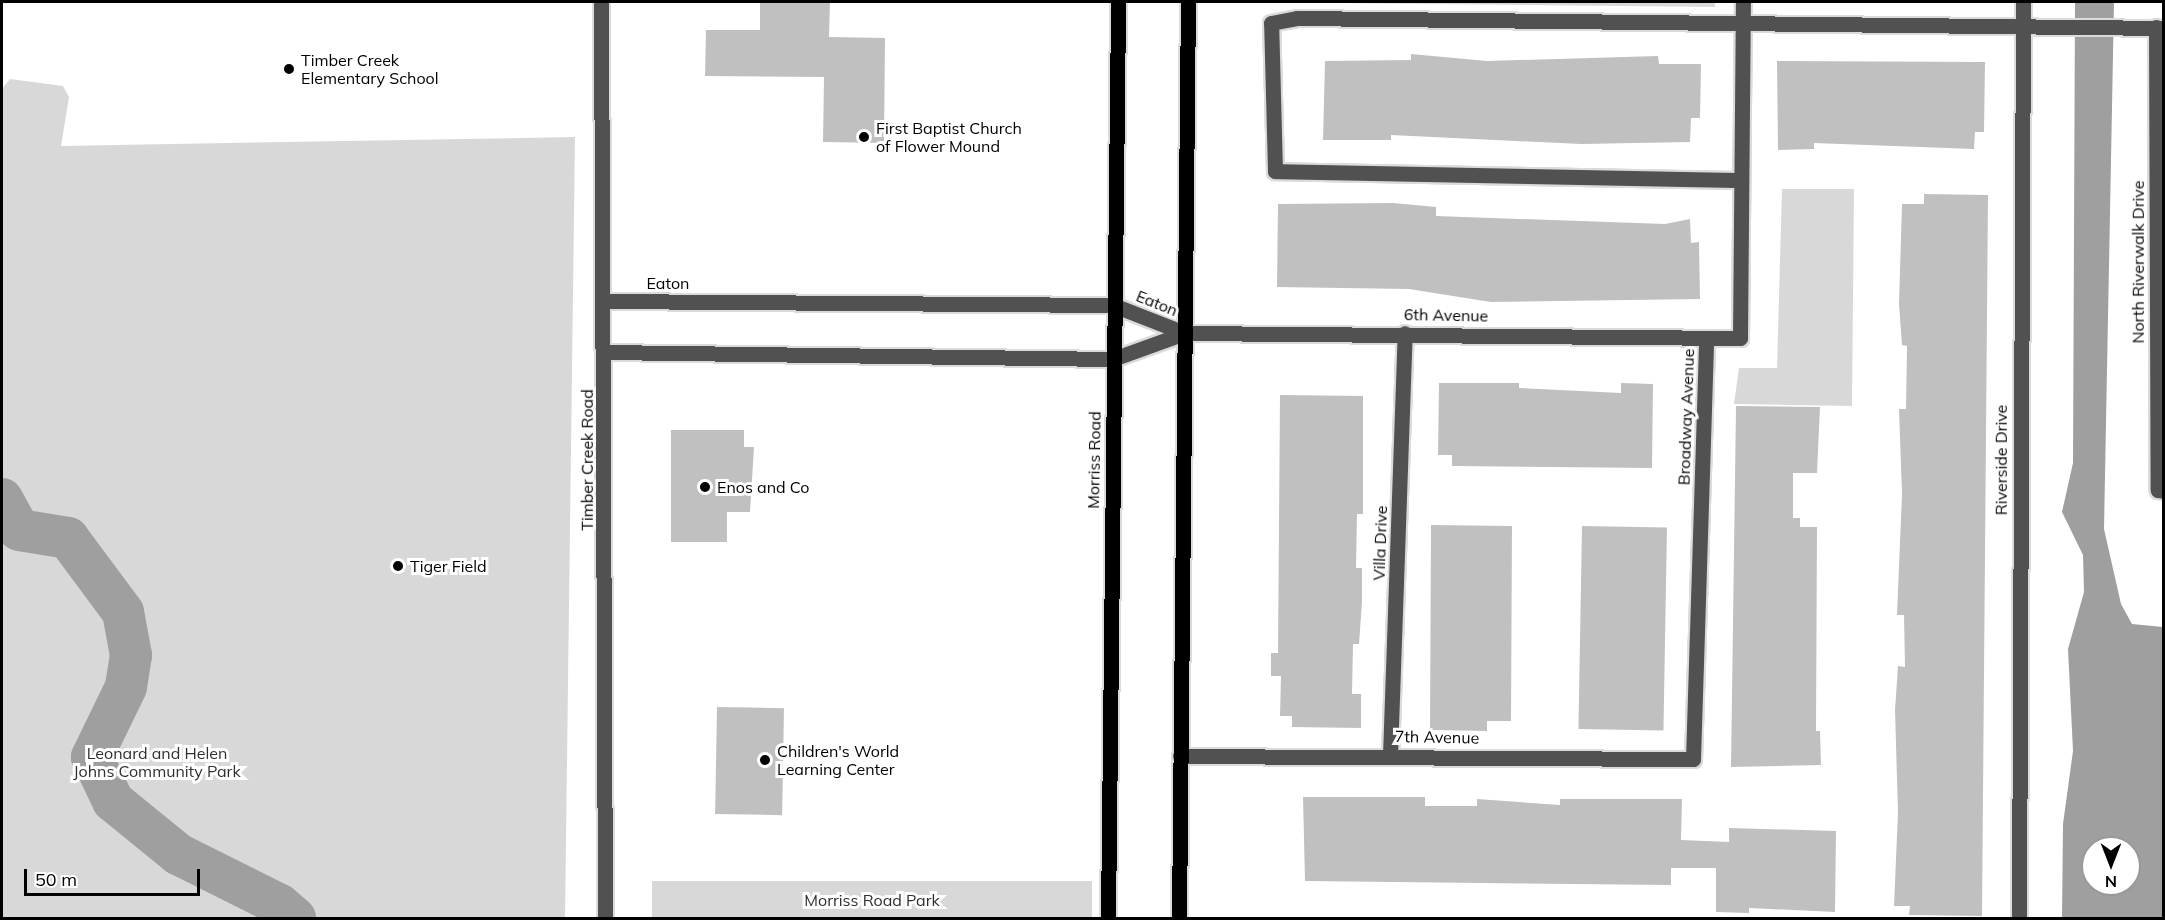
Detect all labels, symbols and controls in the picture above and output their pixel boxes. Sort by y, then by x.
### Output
place label: Timber Creek Elementary School [301,50,439,88]
marker: Timber Creek Elementary School [282,62,296,76]
place label: First Baptist Church of Flower Mound [876,118,1022,156]
marker: First Baptist Church of Flower Mound [857,130,871,144]
street label: North Riverwalk Drive [2128,181,2148,343]
street label: Eaton [647,273,689,293]
street label: Eaton [1134,286,1180,320]
street label: 6th Avenue [1404,305,1488,325]
street label: Broadway Avenue [1674,348,1698,486]
street label: Timber Creek Road [577,389,597,531]
street label: Riverside Drive [1991,405,2011,515]
street label: Morriss Road [1084,411,1104,509]
place label: Enos and Co [717,477,809,497]
marker: Enos and Co [698,480,712,494]
street label: Villa Drive [1369,505,1391,581]
place label: Tiger Field [410,556,487,576]
marker: Tiger Field [391,559,405,573]
street label: 7th Avenue [1395,727,1479,747]
place label: Children's World Learning Center [777,741,899,779]
park label: Leonard and Helen Johns Community Park [73,743,241,781]
marker: Children's World Learning Center [758,753,772,767]
north arrow [2081,836,2141,896]
scale bar [27,857,202,895]
text: 50 m [35,868,77,891]
text: N [2105,872,2117,892]
park label: Morriss Road Park [804,890,940,910]

